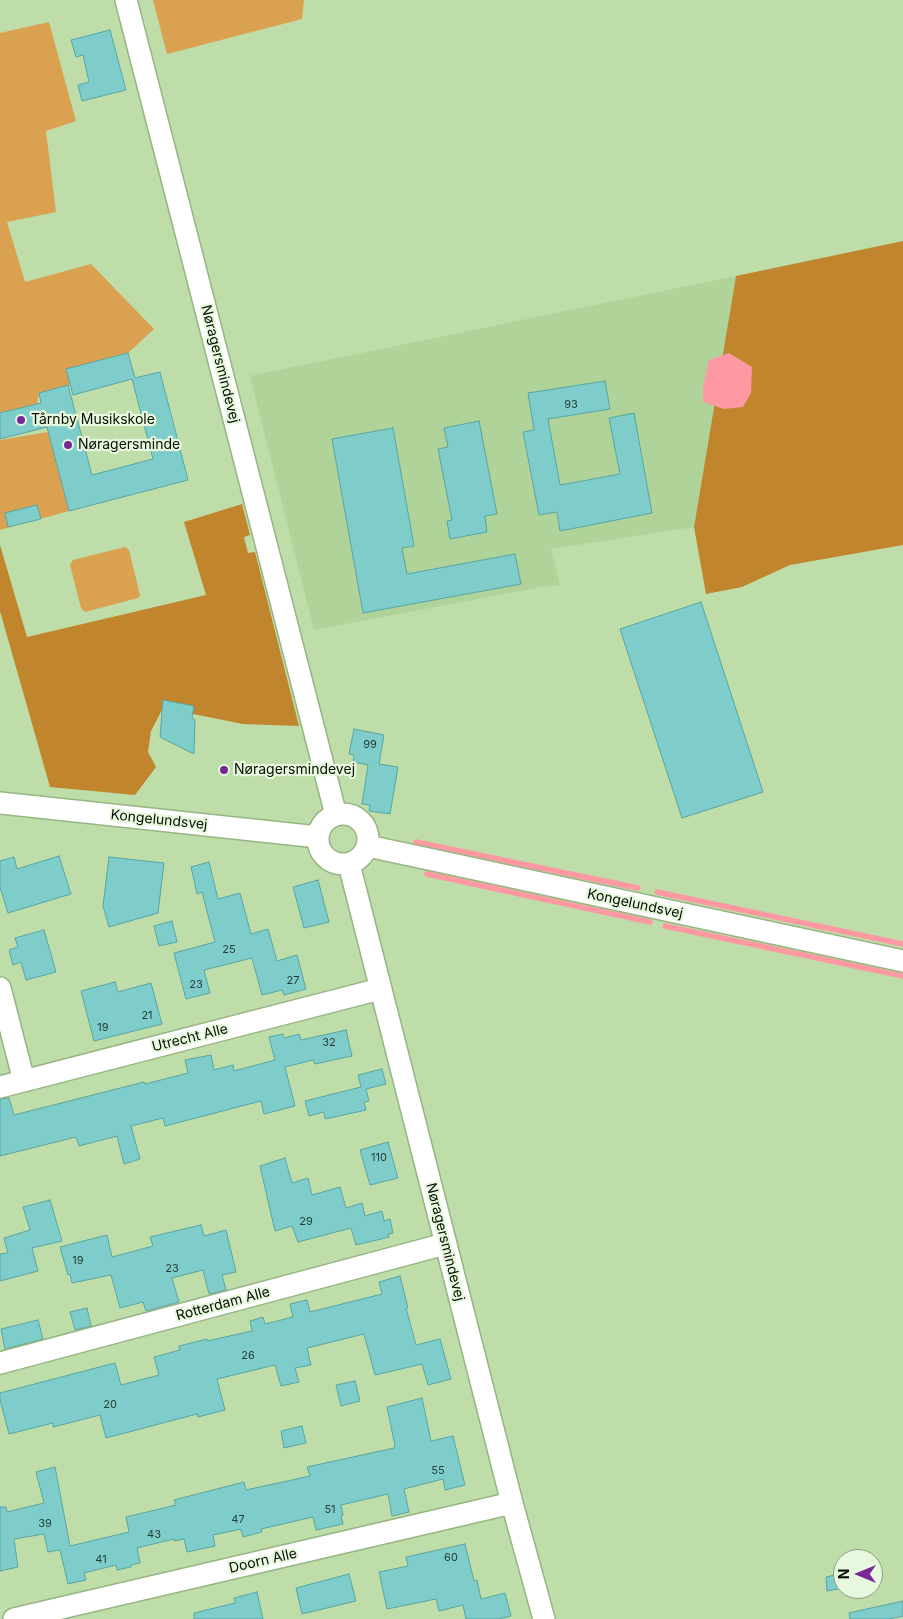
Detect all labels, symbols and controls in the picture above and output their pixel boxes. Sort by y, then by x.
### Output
street label: Nøragersmindevej [197,303,243,425]
house number: 93 [564,398,578,412]
place label: Tårnby Musikskole [31,412,155,428]
marker: Tårnby Musikskole [15,414,27,426]
place label: Nøragersminde [78,437,180,453]
marker: Nøragersminde [62,439,74,451]
house number: 99 [363,738,377,752]
place label: Nøragersmindevej [234,762,355,778]
marker: Nøragersmindevej [218,764,230,776]
street label: Kongelundsvej [110,807,208,833]
street label: Kongelundsvej [586,886,684,922]
house number: 25 [222,943,236,957]
house number: 27 [287,974,299,988]
house number: 23 [189,978,203,992]
house number: 21 [141,1009,153,1023]
street label: Utrecht Alle [150,1020,230,1056]
house number: 19 [97,1021,109,1035]
house number: 32 [322,1036,336,1050]
house number: 110 [371,1151,387,1165]
street label: Nøragersmindevej [422,1181,468,1303]
house number: 29 [299,1215,313,1229]
house number: 19 [72,1254,84,1268]
house number: 23 [165,1262,179,1276]
street label: Rotterdam Alle [174,1283,272,1325]
house number: 26 [241,1349,255,1363]
house number: 20 [103,1398,117,1412]
house number: 55 [431,1464,445,1478]
house number: 51 [324,1503,336,1517]
house number: 47 [231,1513,245,1527]
house number: 39 [38,1517,52,1531]
house number: 43 [147,1528,161,1542]
street label: Doorn Alle [227,1545,299,1577]
north arrow [833,1549,883,1599]
house number: 60 [444,1551,458,1565]
house number: 41 [95,1553,107,1567]
text: N [835,1569,852,1579]

